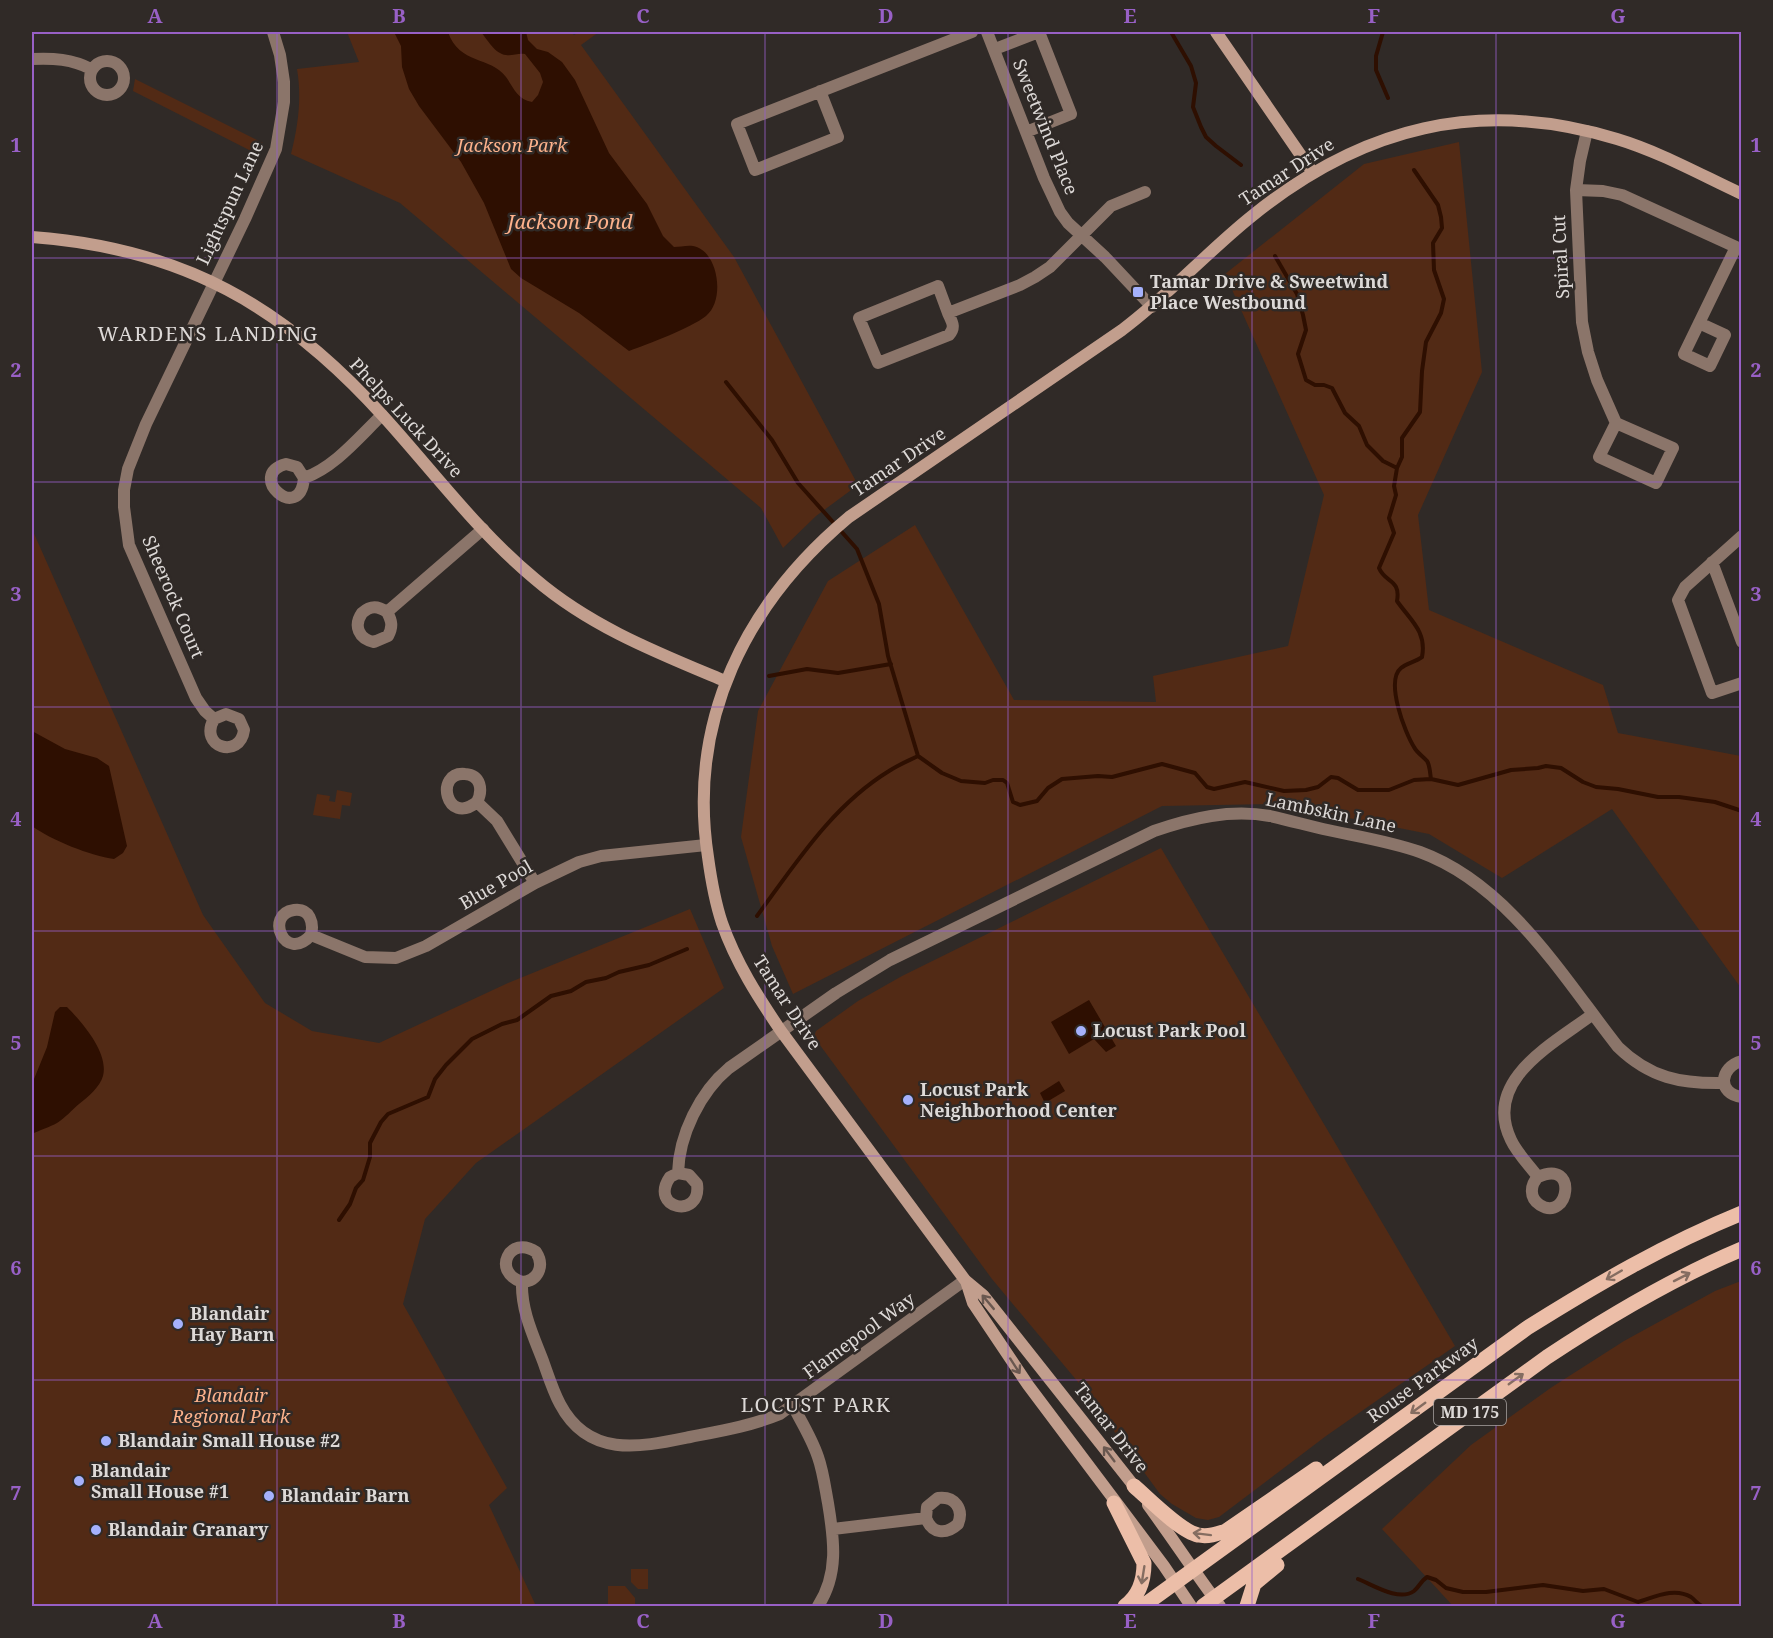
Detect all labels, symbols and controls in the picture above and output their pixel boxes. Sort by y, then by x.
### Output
text: A [147,2,163,29]
text: B [392,2,406,29]
text: C [636,2,650,29]
text: D [878,2,894,29]
text: E [1123,2,1137,29]
text: F [1368,2,1380,29]
text: G [1610,2,1626,29]
street label: Sweetwind Place [1008,55,1084,198]
text: 1 [10,131,22,158]
text: 1 [1750,131,1762,158]
street label: Tamar Drive [1235,132,1338,211]
park label: Jackson Park [454,133,568,157]
street label: Lightspun Lane [190,137,268,268]
water label: Jackson Pond [503,208,633,235]
street label: Spiral Cut [1546,215,1574,300]
place label: Tamar Drive & Sweetwind Place Westbound [1150,269,1388,314]
marker: Tamar Drive & Sweetwind Place Westbound [1131,285,1145,299]
district label: WARDENS LANDING [98,320,318,347]
street label: Phelps Luck Drive [345,352,469,482]
text: 2 [10,356,22,383]
text: 2 [1750,356,1762,383]
street label: Tamar Drive [847,421,950,501]
street label: Sheerock Court [137,532,211,662]
text: 3 [10,580,22,607]
text: 3 [1750,580,1762,607]
street label: Lambskin Lane [1264,786,1399,838]
text: 4 [10,805,22,832]
text: 4 [1750,805,1762,832]
street label: Blue Pool [455,853,537,915]
street label: Tamar Drive [748,951,827,1054]
place label: Locust Park Pool [1093,1018,1246,1042]
marker: Locust Park Pool [1074,1024,1088,1038]
text: 5 [10,1029,22,1056]
text: 5 [1750,1029,1762,1056]
place label: Locust Park Neighborhood Center [920,1077,1117,1122]
marker: Locust Park Neighborhood Center [901,1093,915,1107]
text: 6 [10,1254,22,1281]
text: 6 [1750,1254,1762,1281]
one-way arrow [1606,1269,1623,1281]
one-way arrow [1673,1271,1690,1283]
street label: Flamepool Way [798,1286,920,1384]
one-way arrow [981,1295,995,1310]
place label: Blandair Hay Barn [190,1301,275,1346]
marker: Blandair Hay Barn [171,1317,185,1331]
street label: Rouse Parkway [1362,1330,1483,1428]
one-way arrow [1010,1357,1022,1374]
one-way arrow [1508,1373,1524,1385]
street label: Tamar Drive [1069,1377,1155,1477]
park label: Blandair Regional Park [171,1383,291,1428]
district label: LOCUST PARK [741,1391,891,1418]
road number: MD 175 [1434,1399,1506,1425]
one-way arrow [1410,1402,1426,1414]
place label: Blandair Small House #2 [118,1428,340,1452]
marker: Blandair Small House #2 [99,1434,113,1448]
one-way arrow [1103,1447,1116,1463]
place label: Blandair Small House #1 [91,1458,229,1503]
marker: Blandair Small House #1 [72,1474,86,1488]
text: 7 [10,1479,22,1506]
text: 7 [1750,1479,1762,1506]
place label: Blandair Barn [281,1483,409,1507]
marker: Blandair Barn [262,1489,276,1503]
place label: Blandair Granary [108,1517,269,1541]
marker: Blandair Granary [89,1523,103,1537]
one-way arrow [1193,1528,1213,1539]
one-way arrow [1137,1565,1148,1584]
text: A [147,1607,163,1634]
text: B [392,1607,406,1634]
text: C [636,1607,650,1634]
text: D [878,1607,894,1634]
text: E [1123,1607,1137,1634]
text: F [1368,1607,1380,1634]
text: G [1610,1607,1626,1634]

